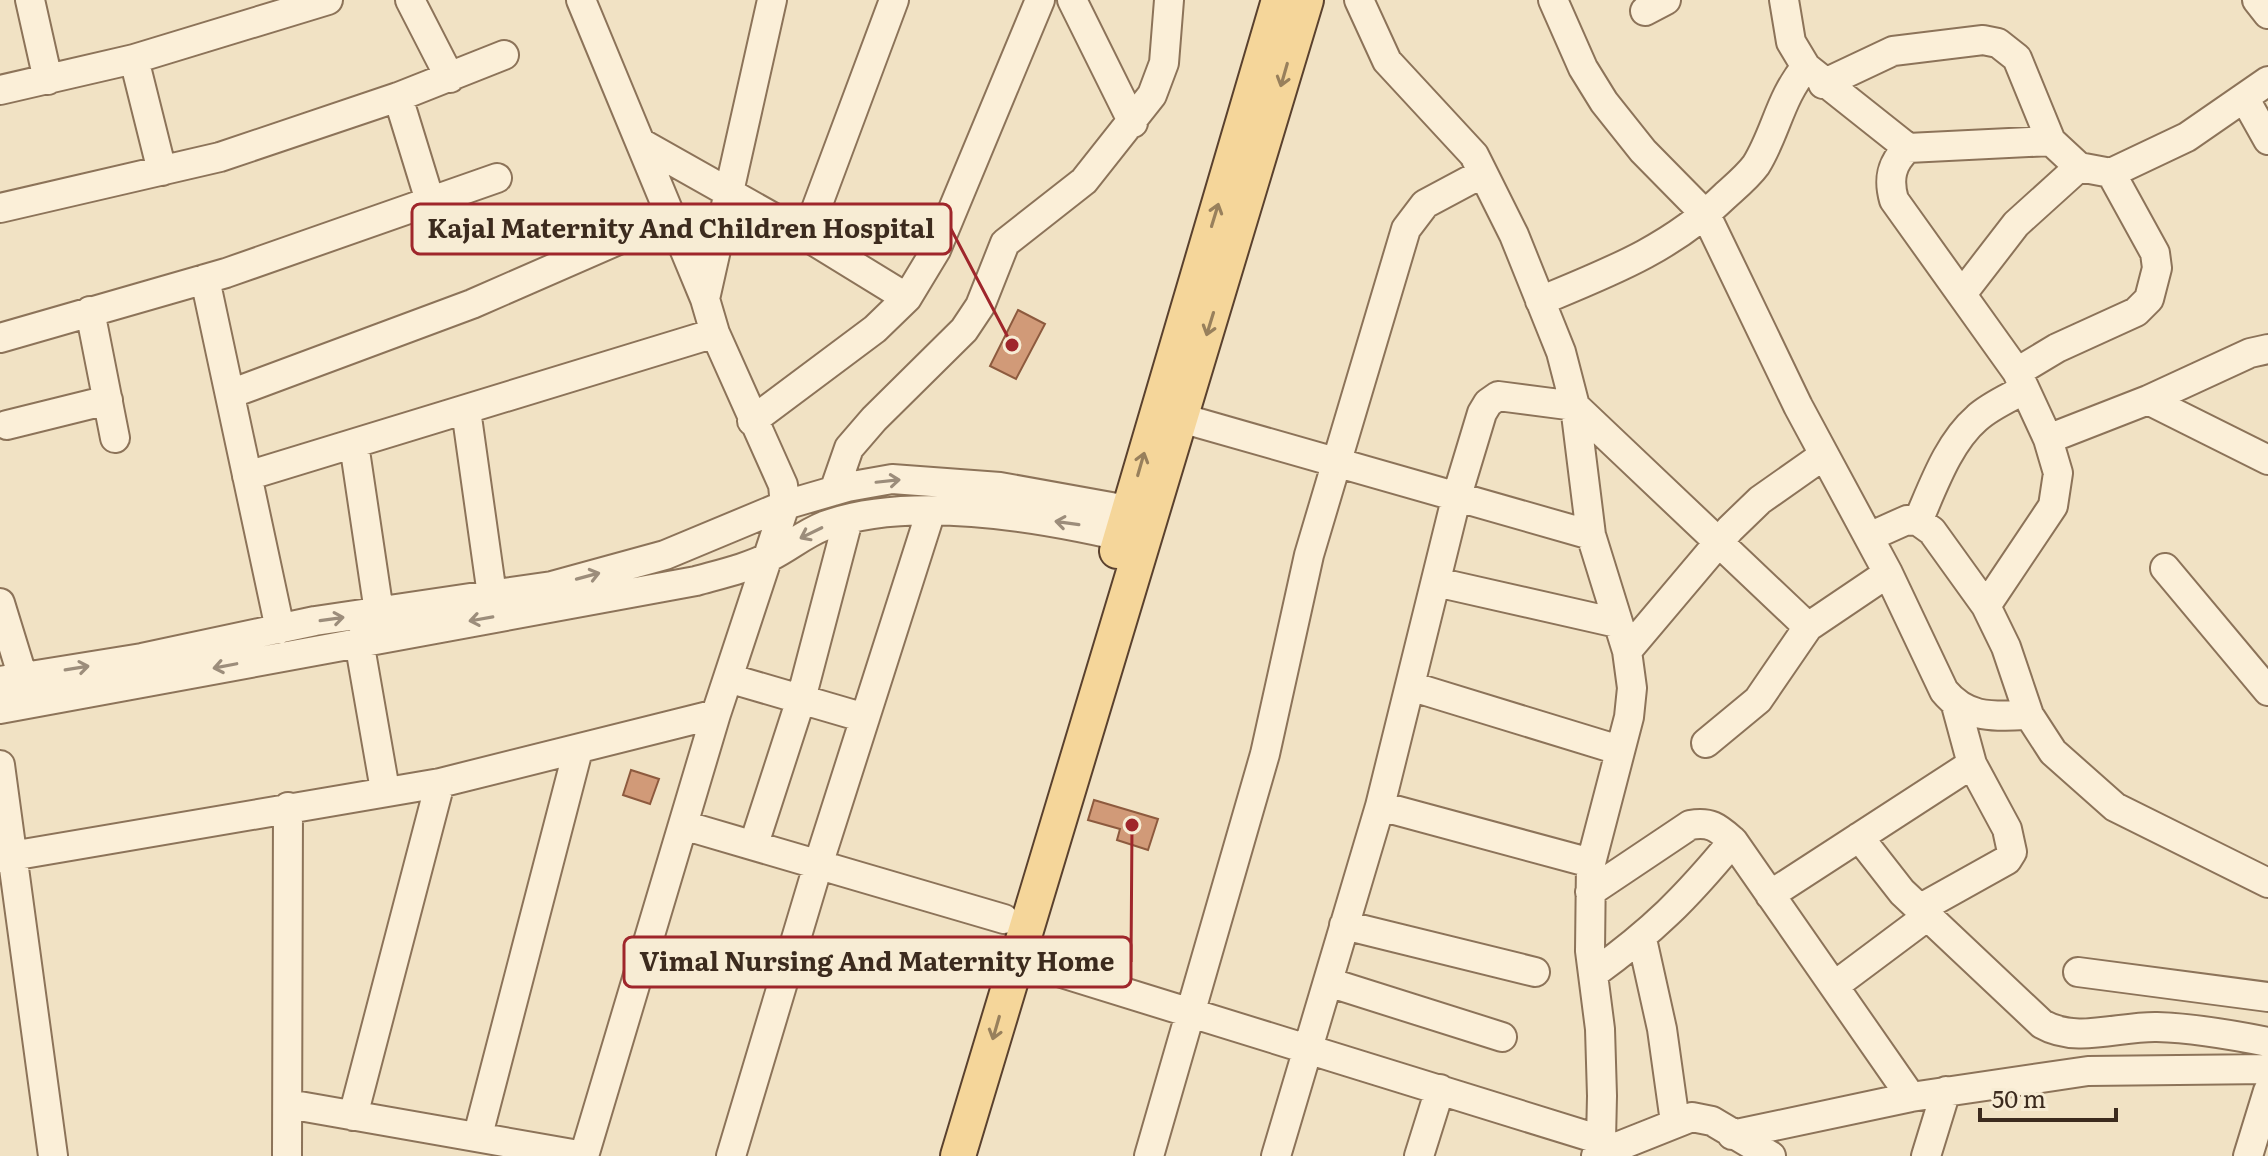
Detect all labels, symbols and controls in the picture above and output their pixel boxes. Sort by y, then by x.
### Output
one-way arrow [1276,61,1291,87]
one-way arrow [1209,203,1223,228]
callout: Kajal Maternity And Children Hospital [412,204,951,254]
text: Kajal Maternity And Children Hospital [427,207,935,246]
one-way arrow [1202,311,1216,336]
one-way arrow [1134,452,1149,478]
one-way arrow [874,473,901,488]
one-way arrow [1055,515,1080,530]
one-way arrow [799,526,823,541]
one-way arrow [575,568,601,583]
one-way arrow [319,611,344,626]
one-way arrow [469,613,494,628]
one-way arrow [64,660,89,675]
one-way arrow [213,660,238,675]
callout: Vimal Nursing And Maternity Home [624,937,1131,987]
text: Vimal Nursing And Maternity Home [639,940,1115,979]
one-way arrow [988,1015,1003,1041]
scale bar [1980,1072,2116,1122]
text: 50 m [1992,1080,2046,1115]

